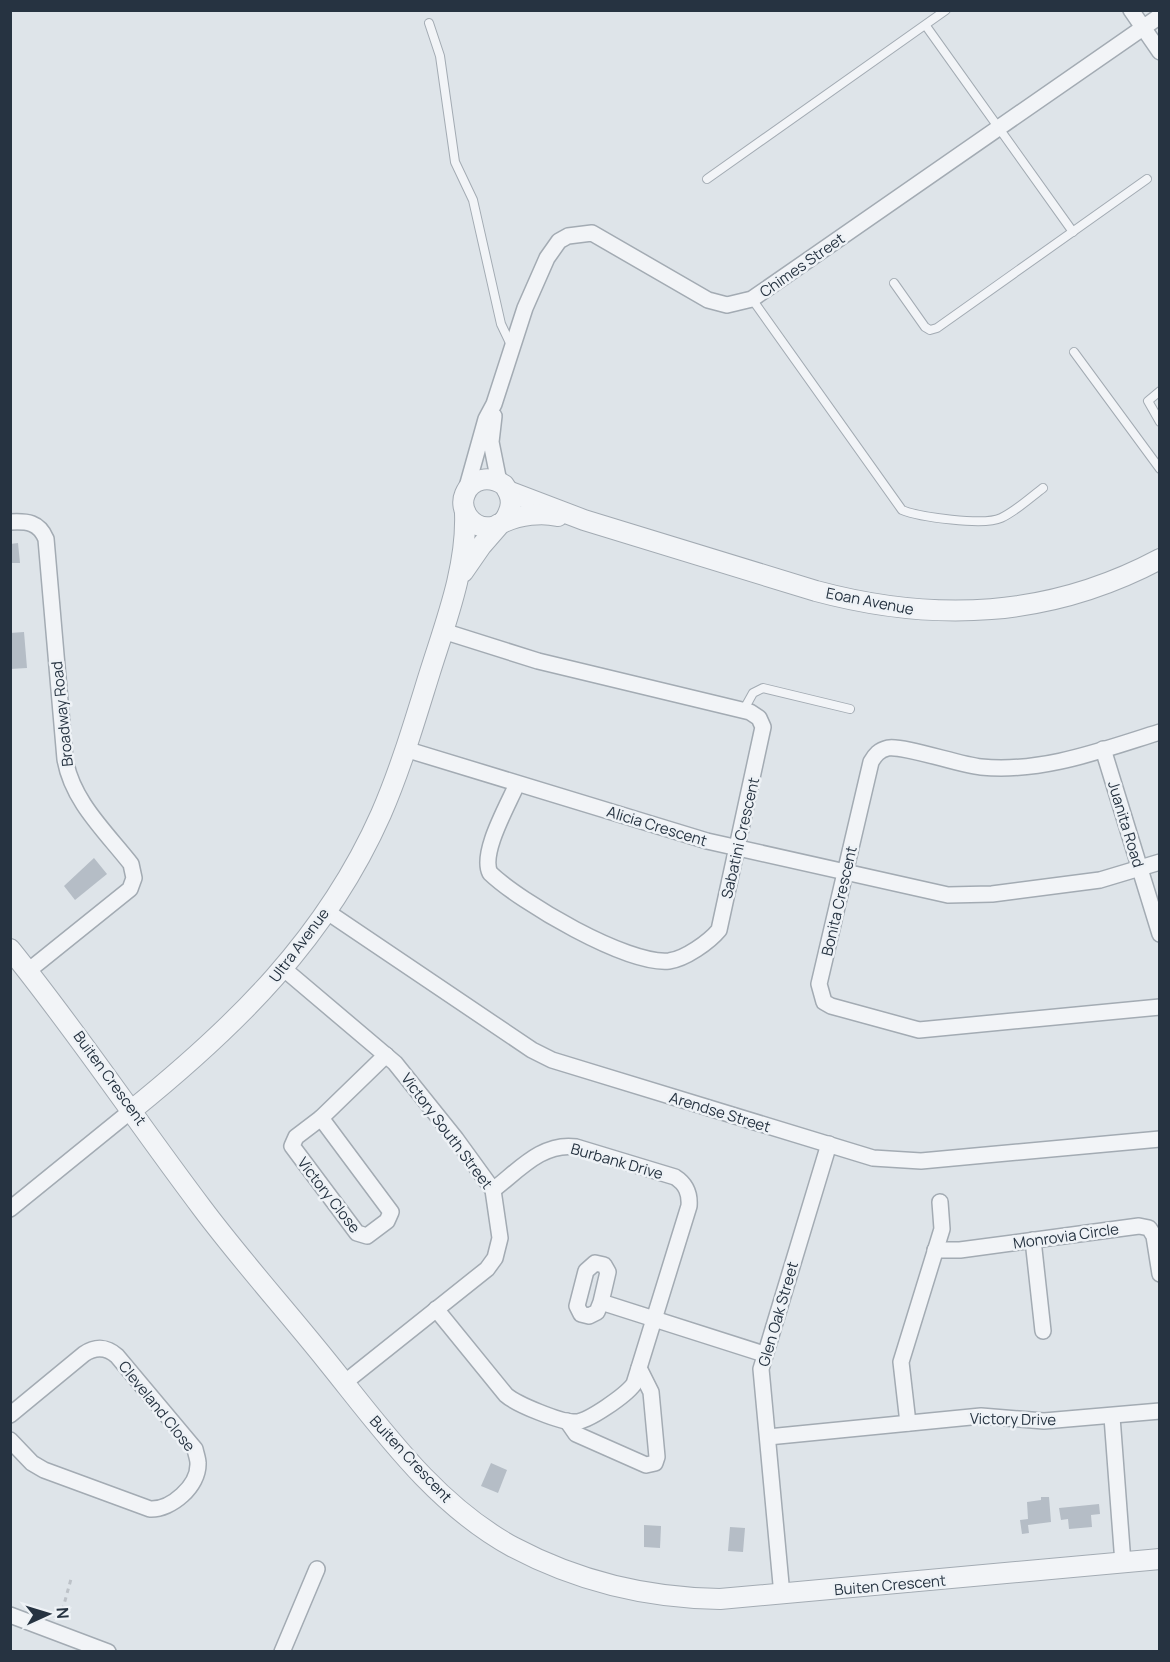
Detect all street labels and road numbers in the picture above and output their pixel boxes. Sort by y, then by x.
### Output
street label: Chimes Street [755,228,849,302]
street label: Eoan Avenue [824,582,916,620]
street label: Broadway Road [46,660,78,768]
street label: Sabatini Crescent [716,775,764,901]
street label: Juanita Road [1103,778,1149,870]
street label: Alicia Crescent [604,801,710,851]
street label: Bonita Crescent [816,844,862,958]
street label: Ultra Avenue [264,903,334,986]
street label: Buiten Crescent [69,1027,151,1129]
street label: Victory South Street [396,1069,498,1193]
street label: Arendse Street [667,1087,773,1137]
street label: Burbank Drive [568,1138,666,1184]
street label: Victory Close [293,1153,365,1238]
street label: Monrovia Circle [1012,1218,1120,1254]
street label: Glen Oak Street [753,1259,803,1369]
street label: Cleveland Close [114,1356,200,1456]
street label: Victory Drive [970,1408,1057,1430]
street label: Buiten Crescent [365,1411,457,1507]
street label: Buiten Crescent [833,1570,947,1600]

